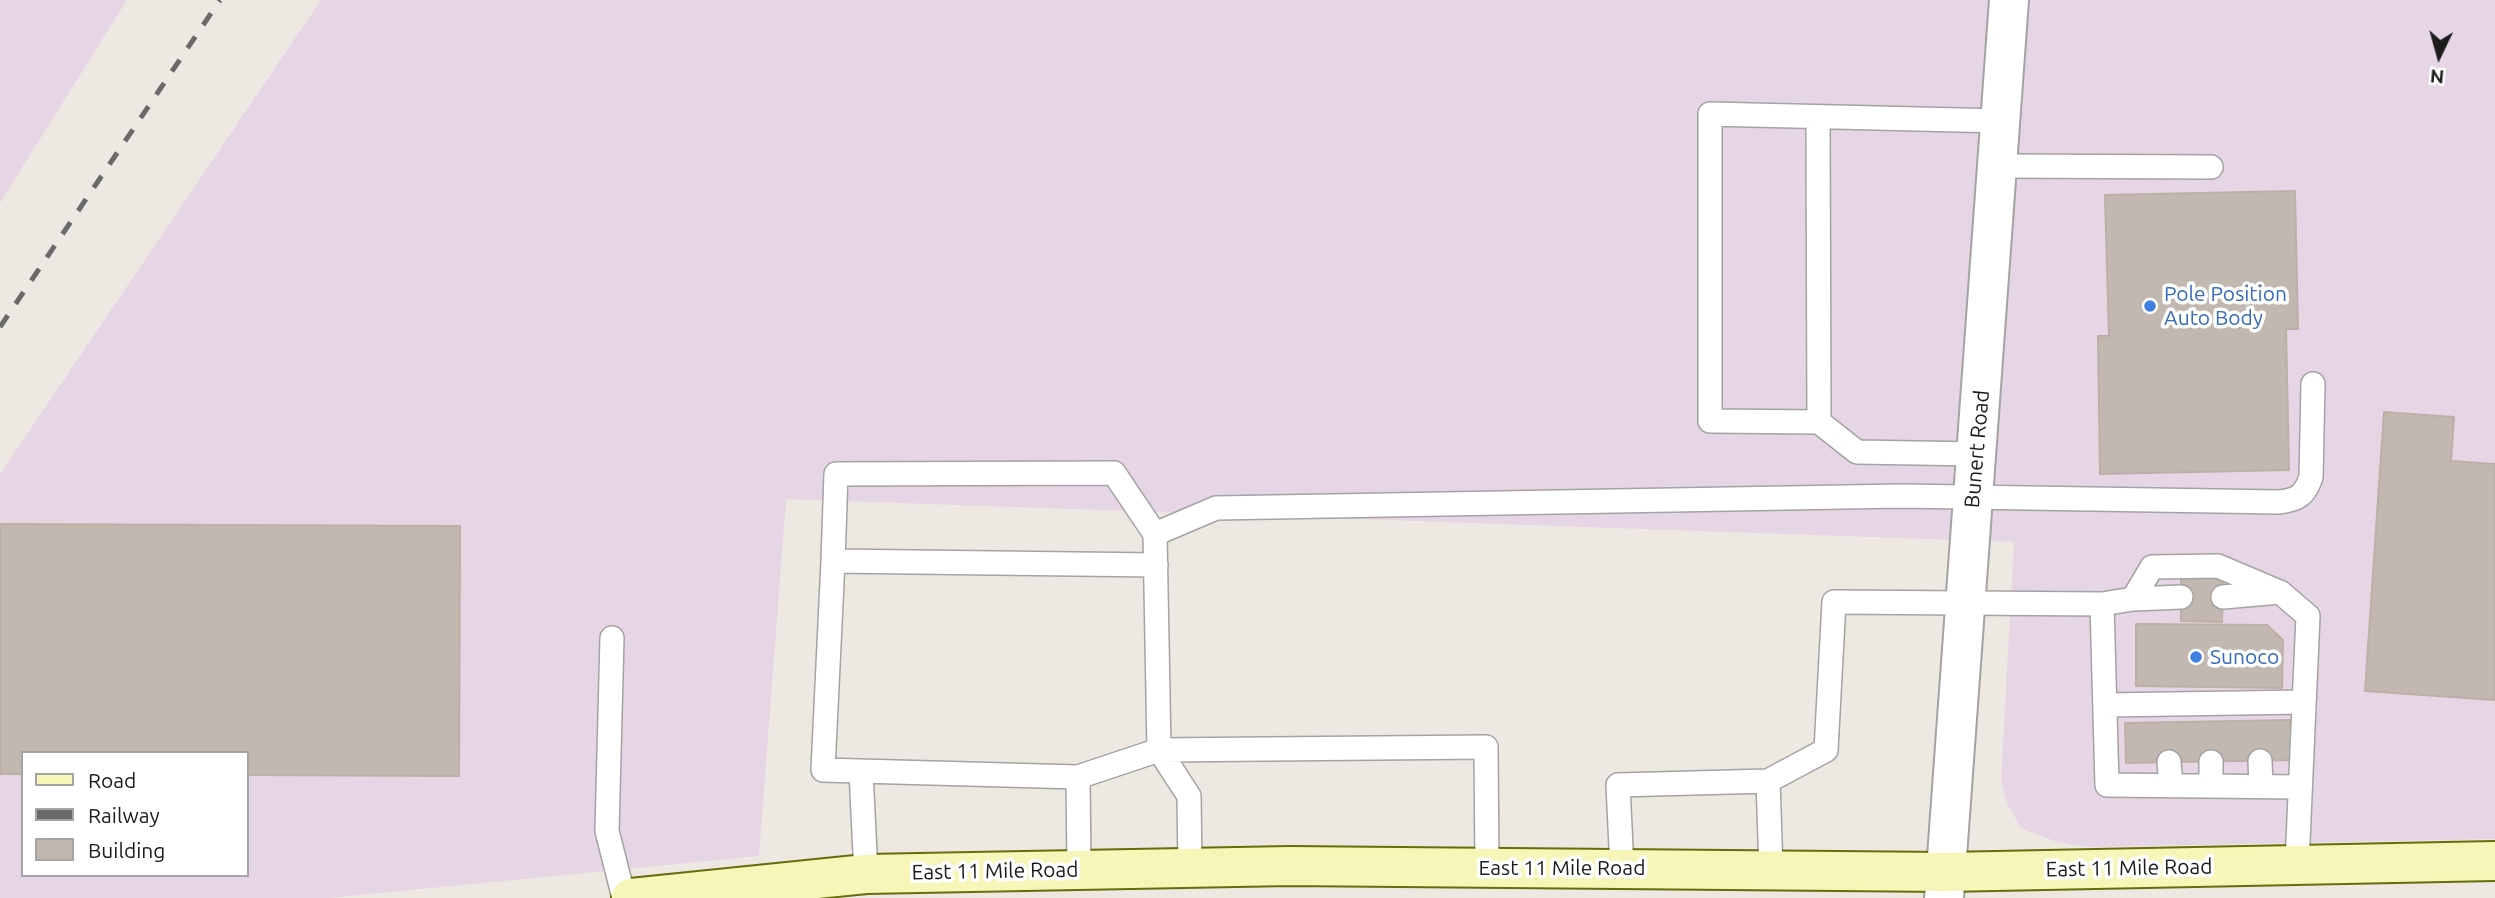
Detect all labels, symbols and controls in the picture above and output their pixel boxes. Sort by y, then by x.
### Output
north arrow [2404,21,2474,91]
text: N [2429,65,2445,88]
place label: Pole Position Auto Body [2164,281,2287,331]
marker: Pole Position Auto Body [2142,298,2158,314]
street label: Bunert Road [1959,389,1995,509]
place label: Sunoco [2210,644,2279,670]
marker: Sunoco [2188,649,2204,665]
legend [21,751,248,877]
text: Road [88,768,136,792]
text: Railway [88,803,160,827]
text: Building [88,838,165,862]
street label: East 11 Mile Road [2045,854,2213,882]
street label: East 11 Mile Road [1479,855,1645,881]
street label: East 11 Mile Road [911,857,1079,885]

